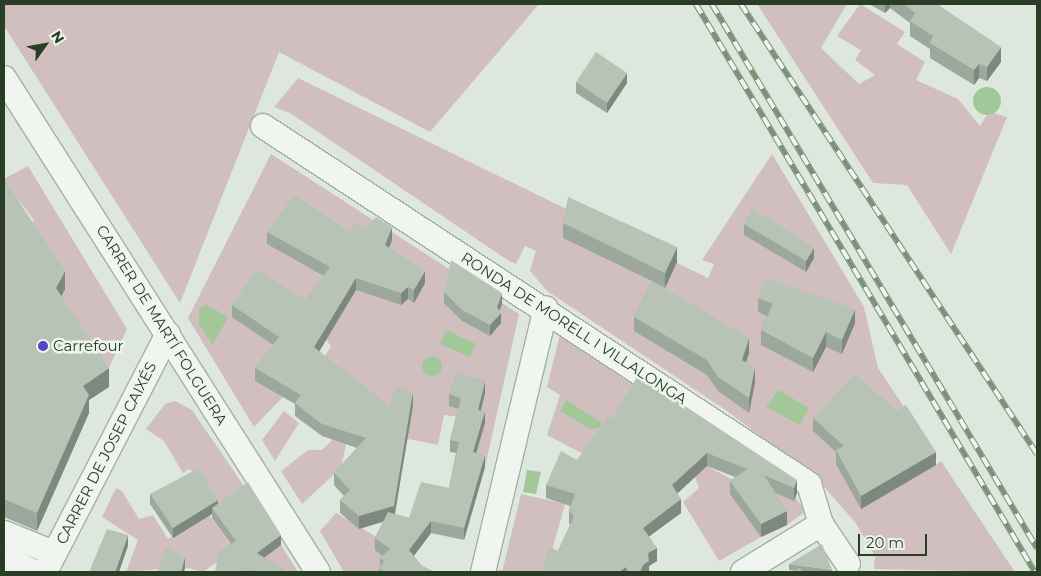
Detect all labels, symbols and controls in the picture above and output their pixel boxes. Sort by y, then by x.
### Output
north arrow [20,20,70,70]
text: N [47,27,68,47]
street label: CARRER DE MARTÍ FOLGUERA [93,222,231,428]
street label: RONDA DE MORELL I VILLALONGA [458,248,690,408]
place label: Carrefour [53,337,124,355]
marker: Carrefour [37,340,49,352]
street label: CARRER DE JOSEP CAIXÉS [52,359,160,547]
scale bar [861,524,930,556]
text: 20 m [866,533,904,552]

